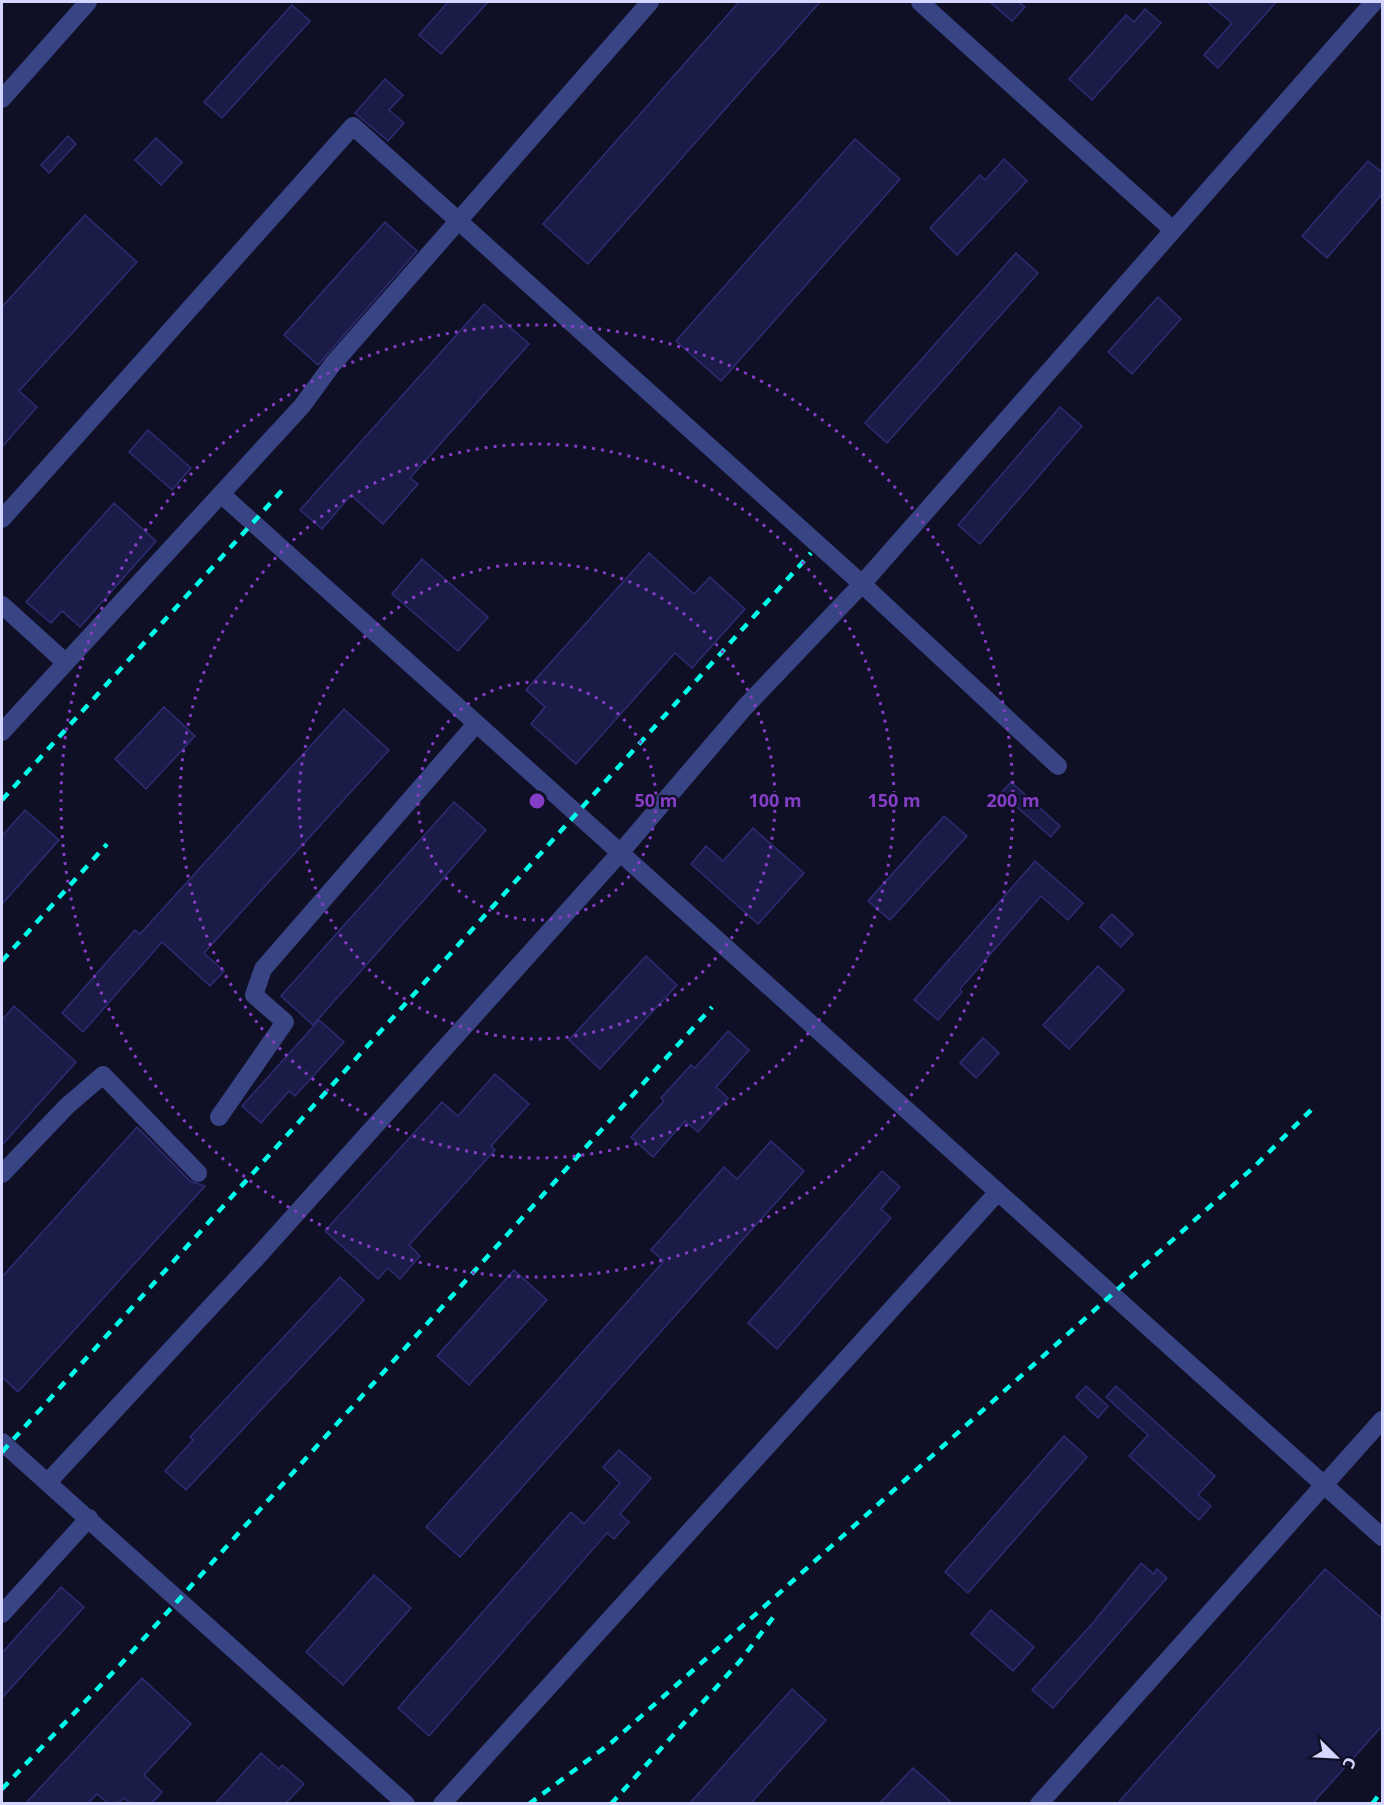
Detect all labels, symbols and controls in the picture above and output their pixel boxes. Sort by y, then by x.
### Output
text: 50 m [635,788,677,812]
text: 100 m [748,788,802,812]
text: 150 m [867,788,921,812]
text: 200 m [986,788,1040,812]
centre of rings [527,791,547,811]
north arrow [1306,1727,1366,1787]
text: С [1338,1754,1362,1772]

